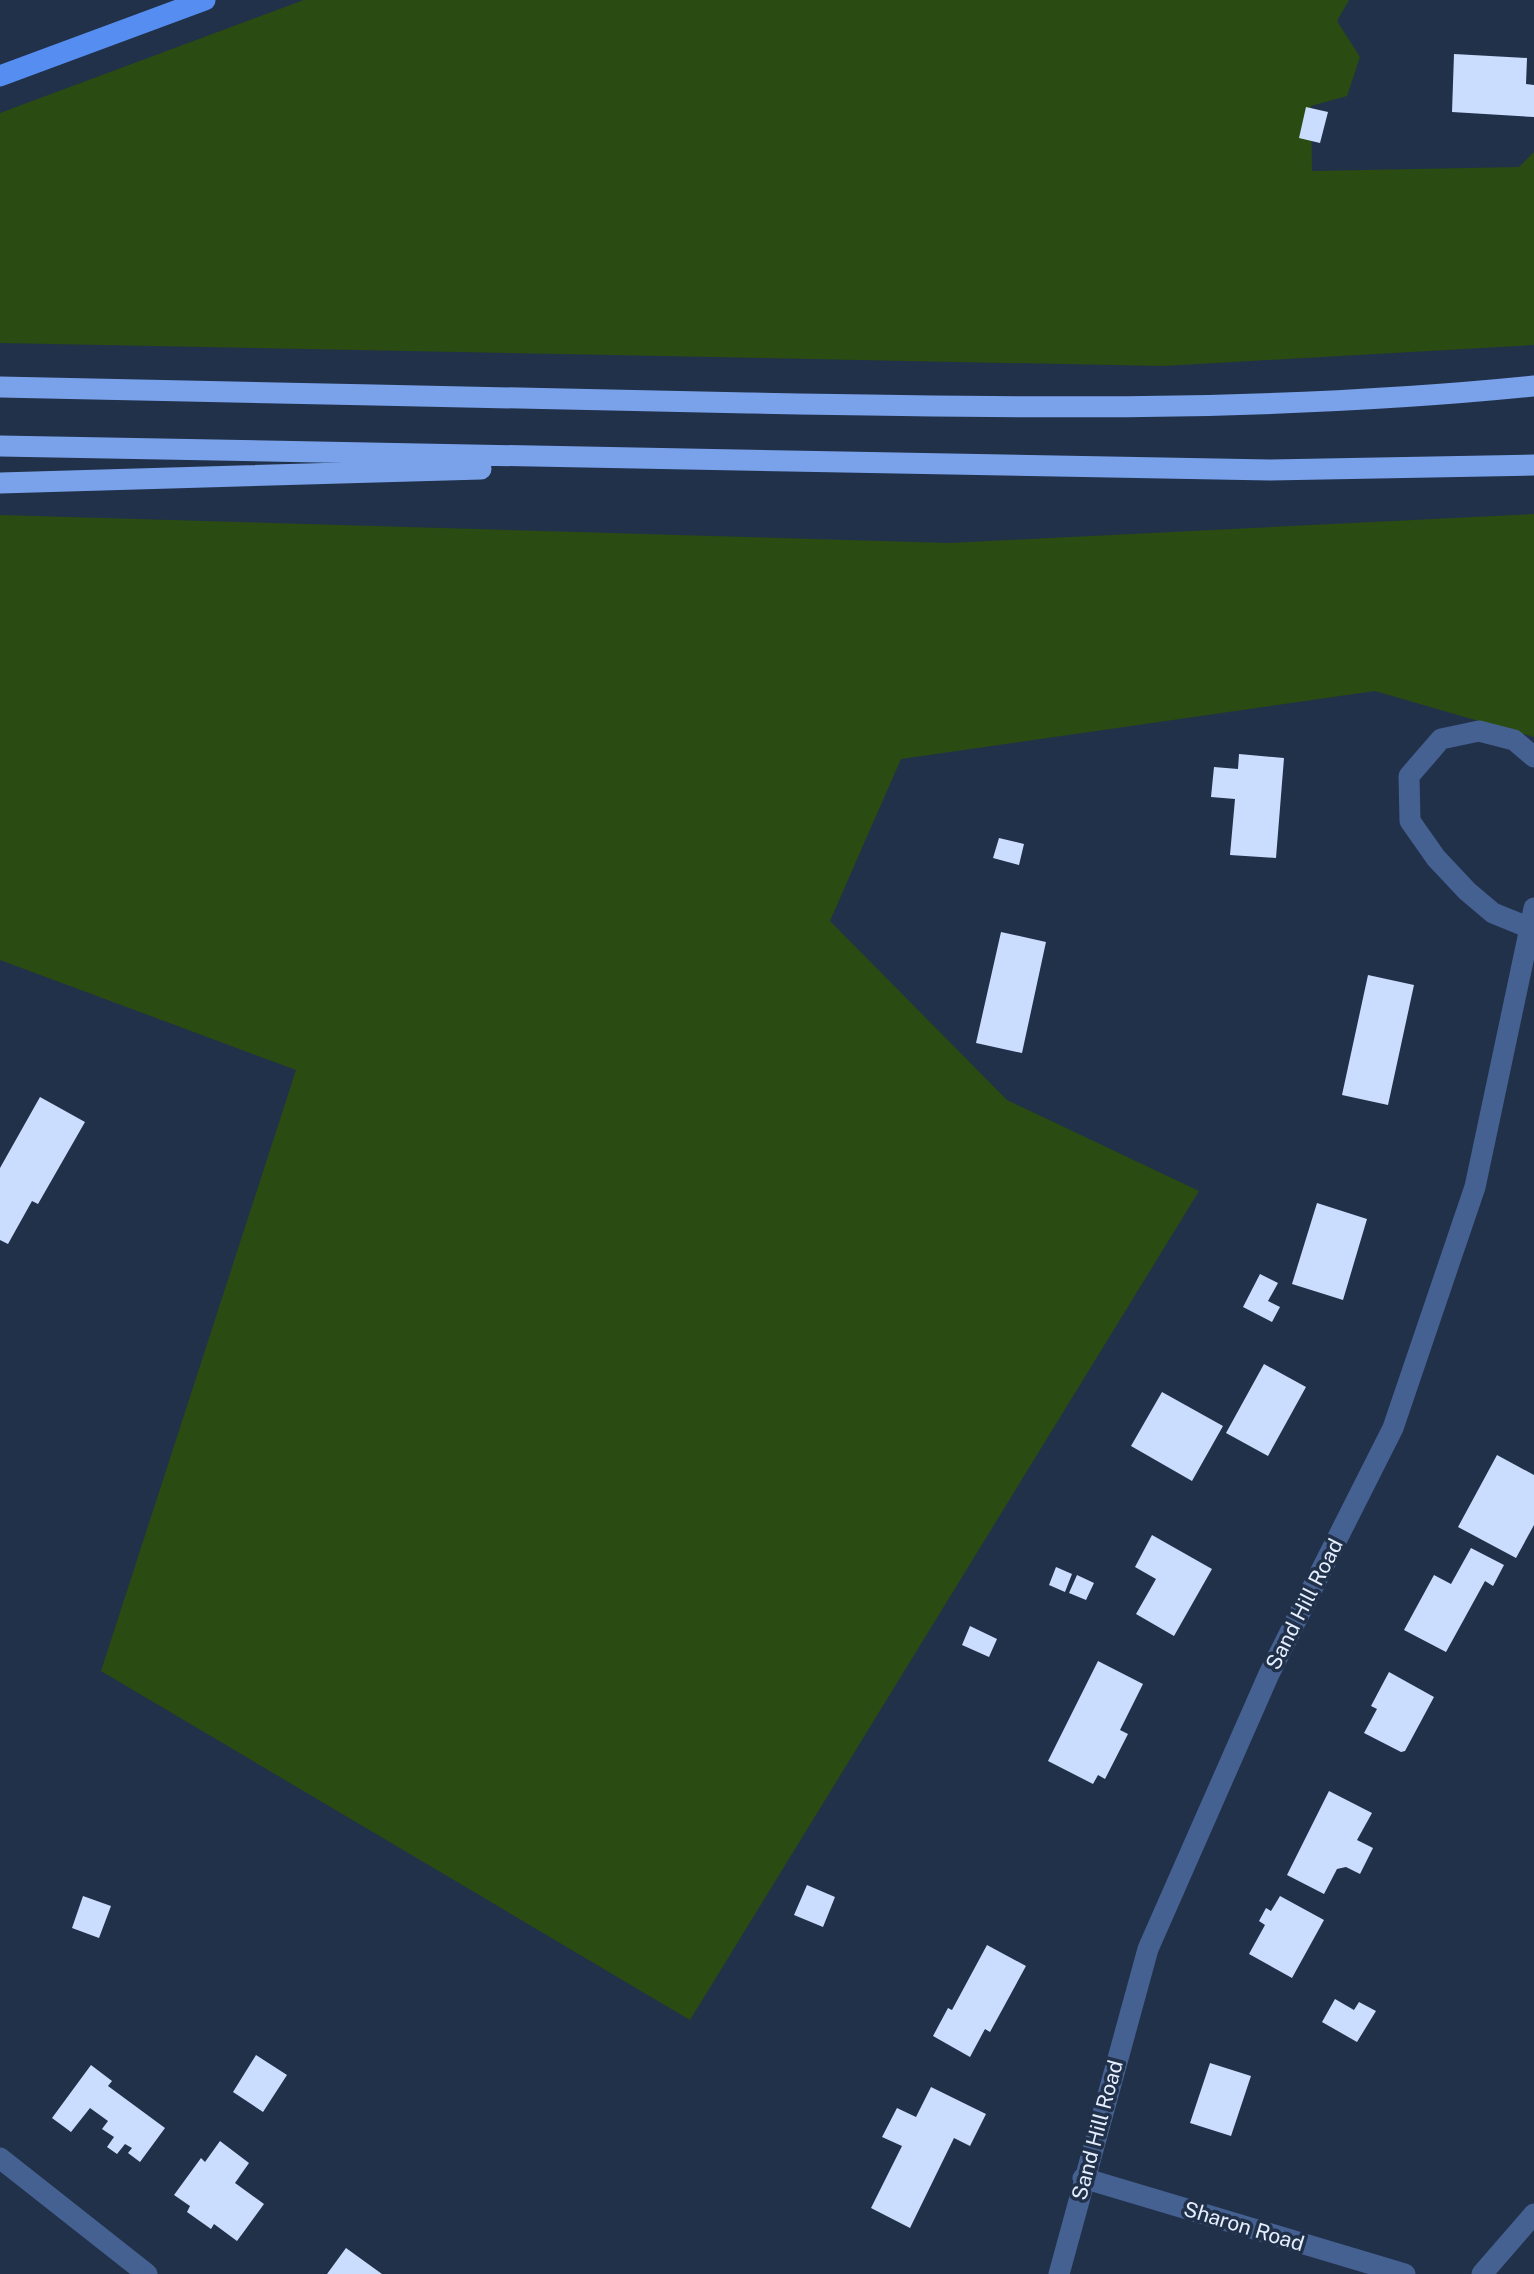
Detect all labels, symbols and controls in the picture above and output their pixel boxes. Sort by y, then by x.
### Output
street label: Sand Hill Road [1260,1534,1348,1674]
street label: Sand Hill Road [1066,2057,1128,2203]
street label: Sharon Road [1181,2196,1307,2256]

